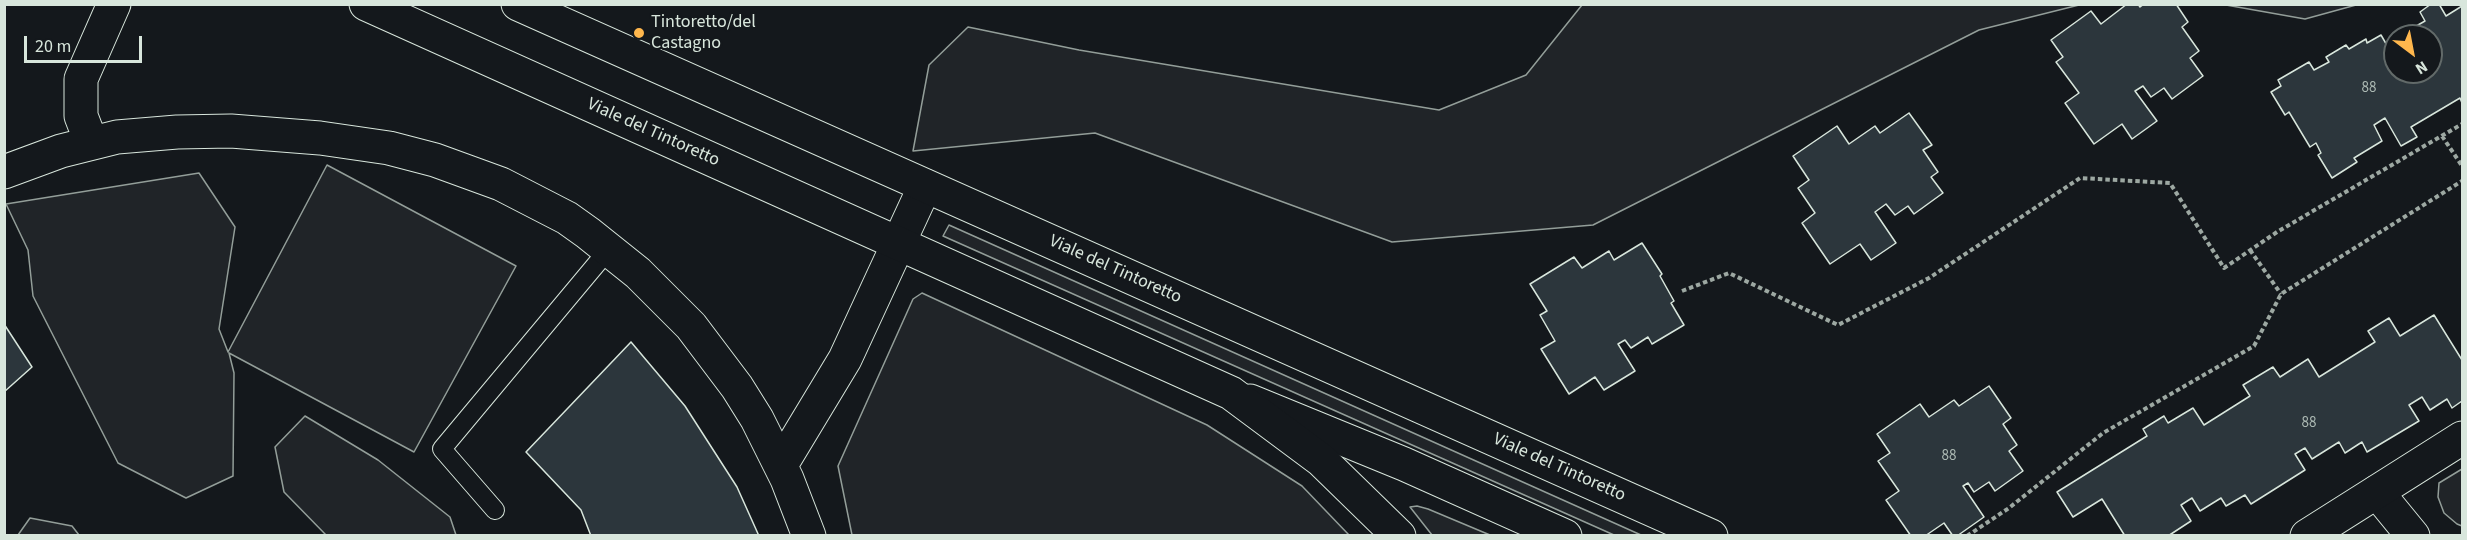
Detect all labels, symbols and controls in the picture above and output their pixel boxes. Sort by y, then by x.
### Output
place label: Tintoretto/del Castagno [651,12,756,54]
scale bar [27,24,146,62]
north arrow [2383,24,2443,84]
marker: Tintoretto/del Castagno [632,26,646,40]
text: 20 m [35,34,71,59]
text: N [2411,55,2432,80]
house number: 88 [2362,80,2376,98]
street label: Viale del Tintoretto [583,94,723,172]
street label: Viale del Tintoretto [1045,231,1185,309]
house number: 88 [2302,415,2316,433]
street label: Viale del Tintoretto [1489,429,1629,507]
house number: 88 [1942,448,1956,466]

